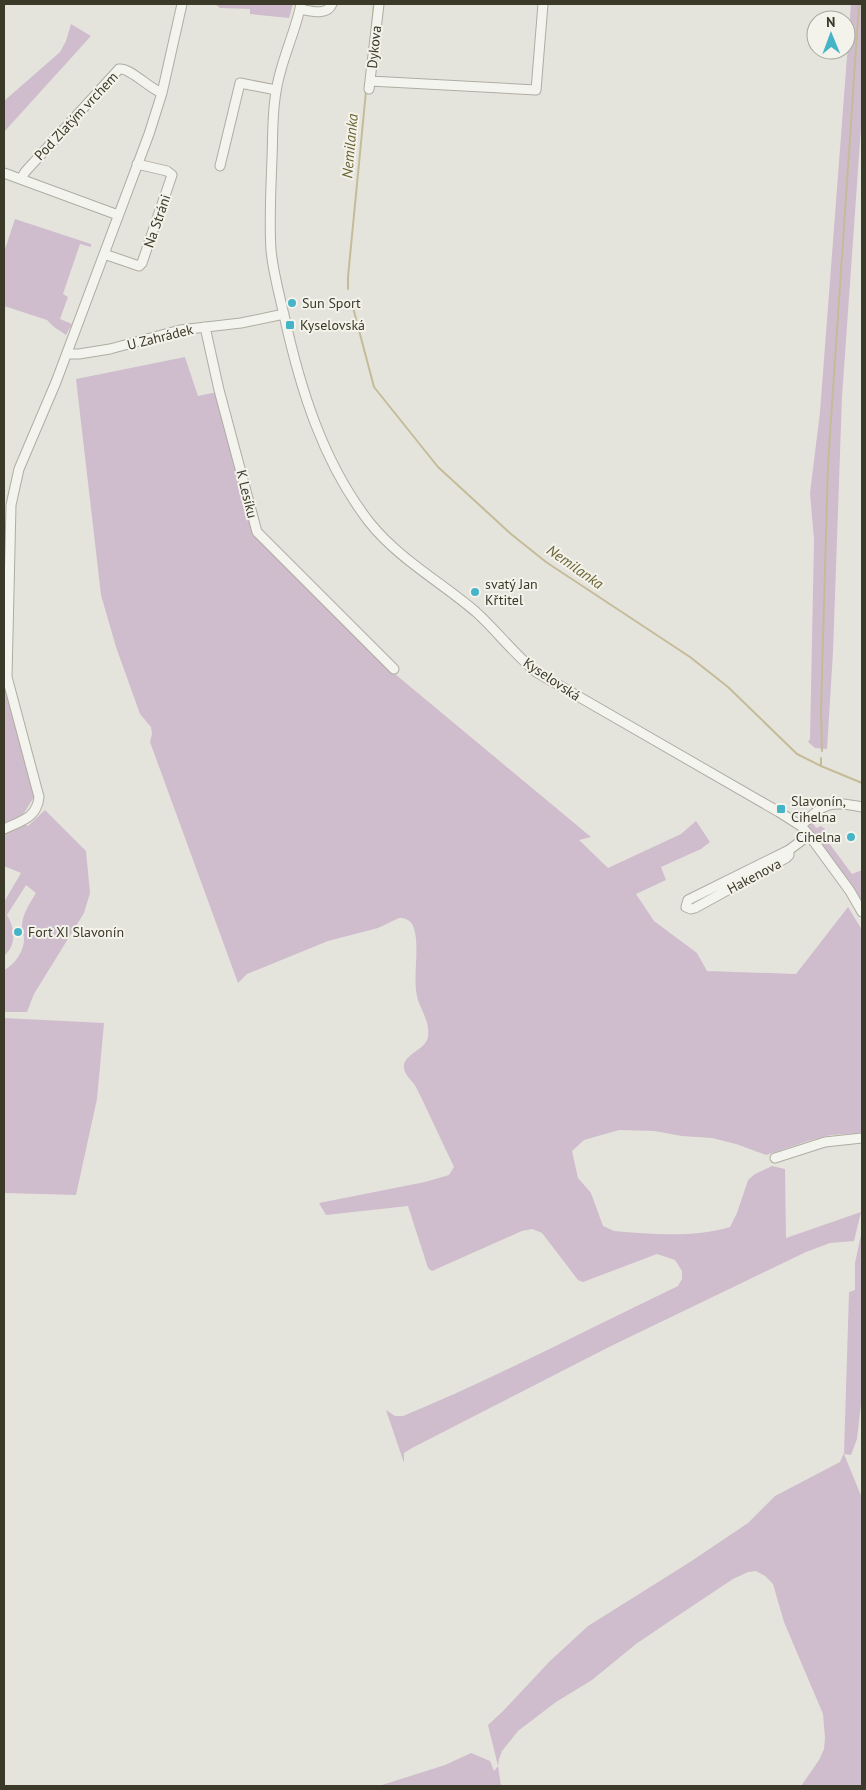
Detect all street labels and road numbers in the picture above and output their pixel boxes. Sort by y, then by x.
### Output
street label: Dykova [363,25,385,69]
street label: Pod Zlatým vrchem [30,68,122,164]
street label: Na Stráni [139,192,175,250]
street label: U Zahrádek [125,320,195,354]
street label: K Lesíku [232,468,262,520]
street label: Kyselovská [520,653,584,705]
street label: Hakenova [724,854,784,898]

